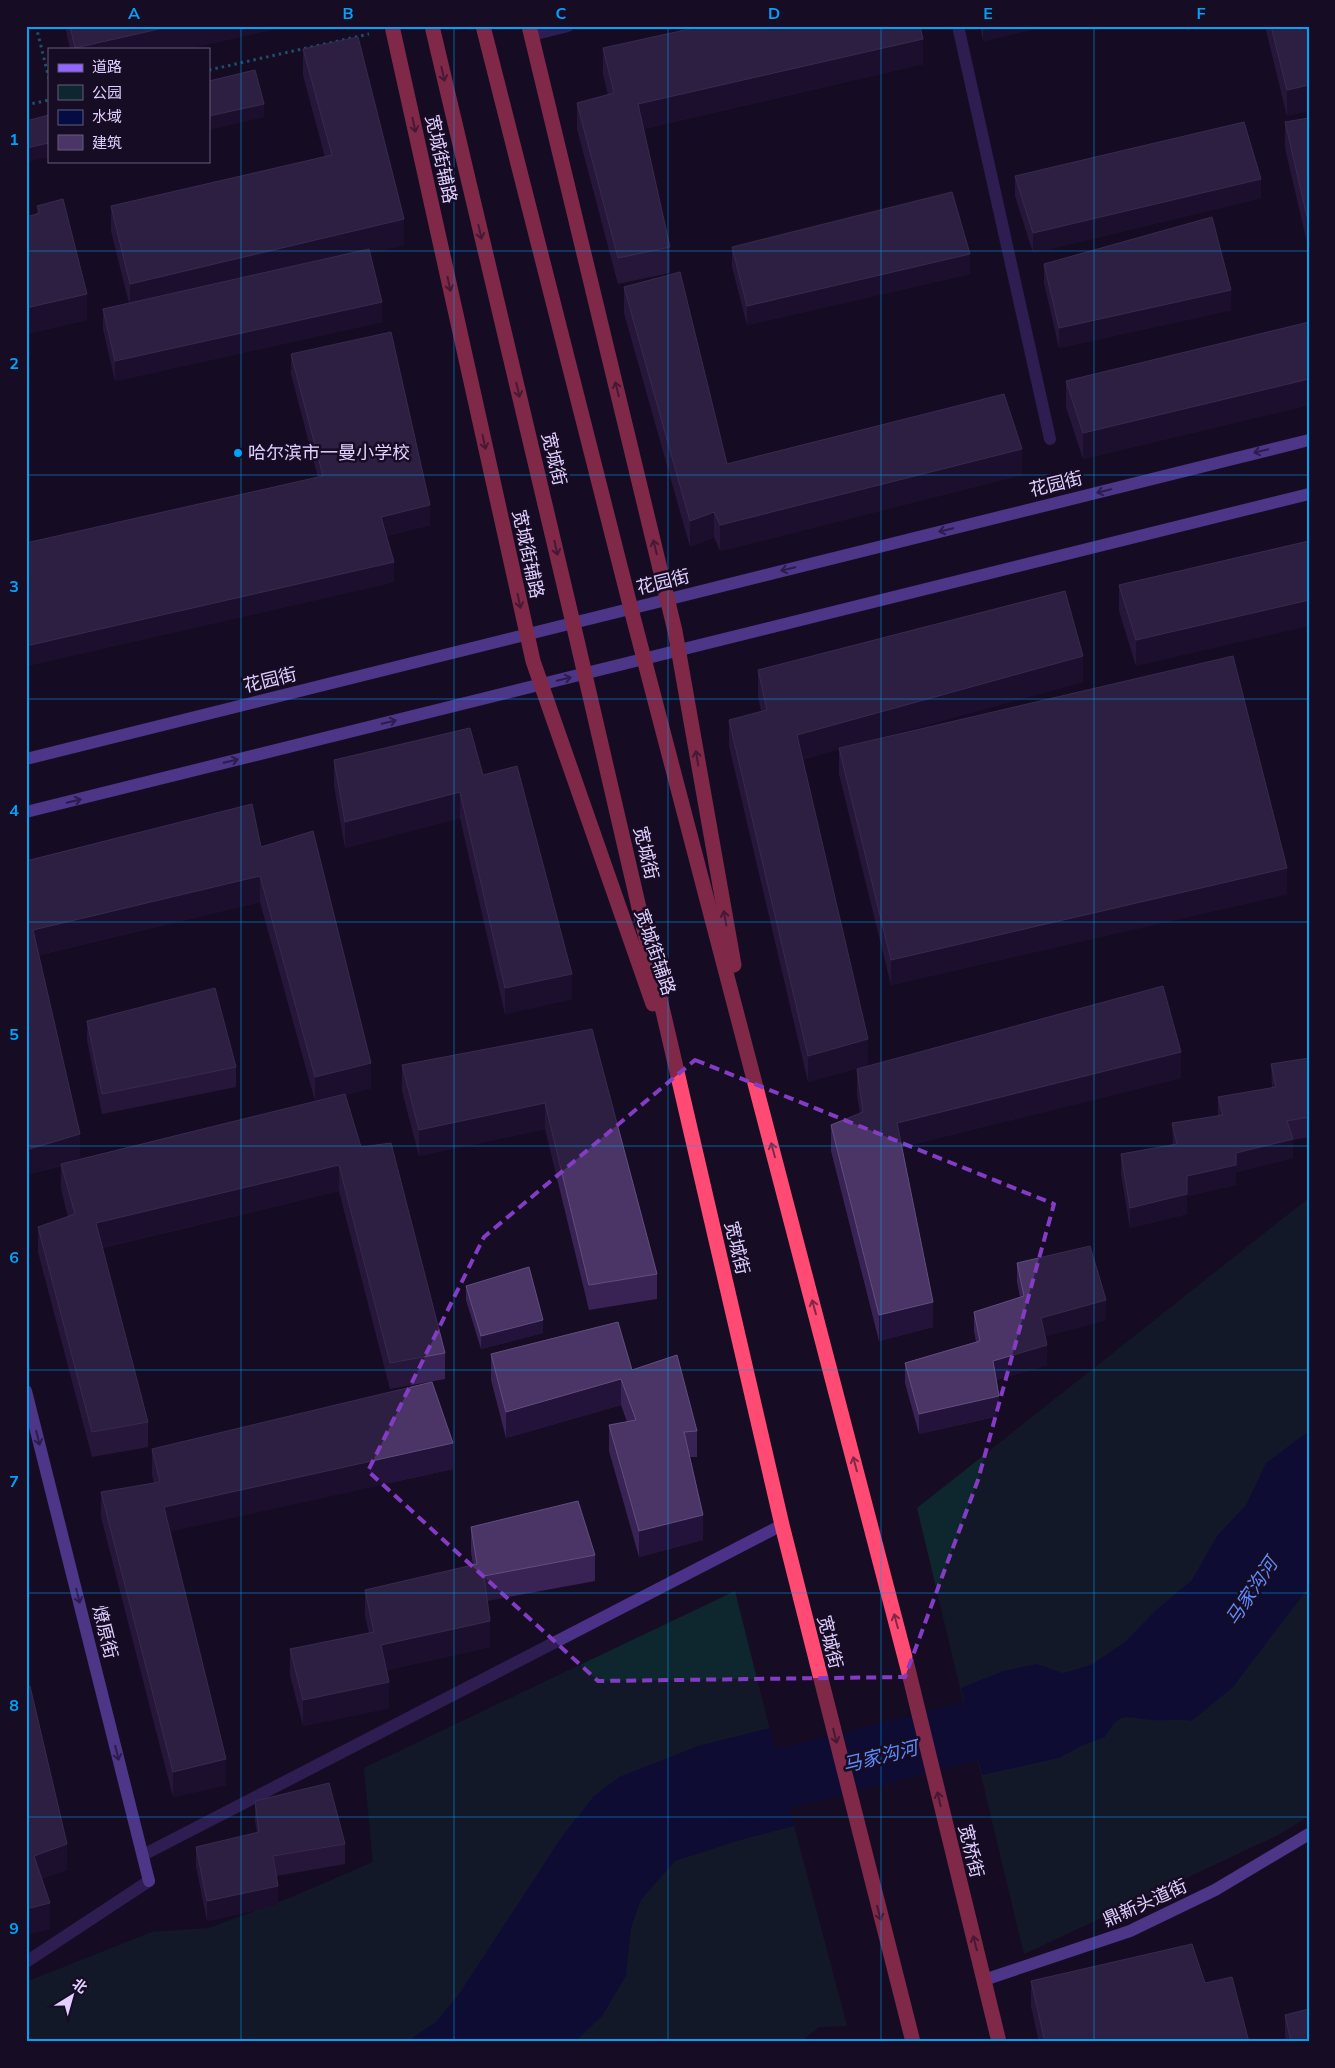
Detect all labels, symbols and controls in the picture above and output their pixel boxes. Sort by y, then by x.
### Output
text: A [128,3,140,23]
text: B [342,3,354,23]
text: C [556,3,567,23]
text: D [768,3,780,23]
text: E [983,3,993,23]
text: F [1196,3,1206,23]
legend [48,48,210,162]
text: 道路 [92,57,122,76]
one-way arrow [439,65,448,81]
text: 公园 [92,83,122,102]
text: 水域 [92,107,122,126]
street label: 宽城街辅路 [421,112,462,205]
one-way arrow [410,117,419,133]
text: 1 [9,129,19,149]
text: 建筑 [92,133,122,152]
one-way arrow [476,223,485,239]
one-way arrow [445,275,454,291]
text: 2 [9,353,19,373]
one-way arrow [514,381,523,397]
one-way arrow [612,382,621,398]
street label: 宽城街 [537,430,572,488]
one-way arrow [480,434,489,450]
place label: 哈尔滨市一曼小学校 [248,441,410,464]
marker: 哈尔滨市一曼小学校 [232,447,244,459]
one-way arrow [1254,447,1270,456]
street label: 花园街 [1027,466,1085,501]
one-way arrow [1096,486,1112,496]
street label: 宽城街辅路 [508,507,549,600]
one-way arrow [939,526,955,535]
one-way arrow [552,539,561,555]
one-way arrow [650,540,659,556]
street label: 花园街 [634,564,692,599]
one-way arrow [781,565,797,574]
text: 3 [9,576,19,596]
one-way arrow [515,593,525,609]
street label: 花园街 [241,662,299,697]
one-way arrow [555,674,571,683]
one-way arrow [381,717,397,726]
one-way arrow [692,750,702,766]
one-way arrow [223,756,239,766]
one-way arrow [65,795,81,805]
text: 4 [9,800,19,820]
street label: 宽城街 [629,824,664,882]
street label: 宽城街辅路 [630,906,681,998]
one-way arrow [720,910,730,926]
text: 5 [9,1024,19,1044]
one-way arrow [768,1142,777,1158]
street label: 宽城街 [720,1219,755,1277]
text: 6 [9,1247,19,1267]
one-way arrow [809,1299,818,1315]
one-way arrow [34,1430,43,1446]
one-way arrow [850,1457,859,1473]
text: 7 [9,1471,19,1491]
water label: 马家沟河 [1220,1549,1284,1629]
one-way arrow [74,1587,83,1603]
street label: 燎原街 [88,1603,123,1661]
street label: 宽城街 [813,1613,848,1671]
one-way arrow [891,1614,900,1630]
text: 8 [9,1695,19,1715]
one-way arrow [831,1728,840,1744]
water label: 马家沟河 [840,1734,924,1777]
one-way arrow [113,1745,122,1761]
one-way arrow [934,1792,943,1808]
street label: 宽桥街 [954,1822,989,1880]
street label: 鼎新头道街 [1099,1874,1191,1931]
one-way arrow [875,1905,885,1921]
text: 9 [9,1918,19,1938]
one-way arrow [970,1936,979,1952]
north arrow [48,1970,98,2020]
text: 北 [69,1974,91,1997]

